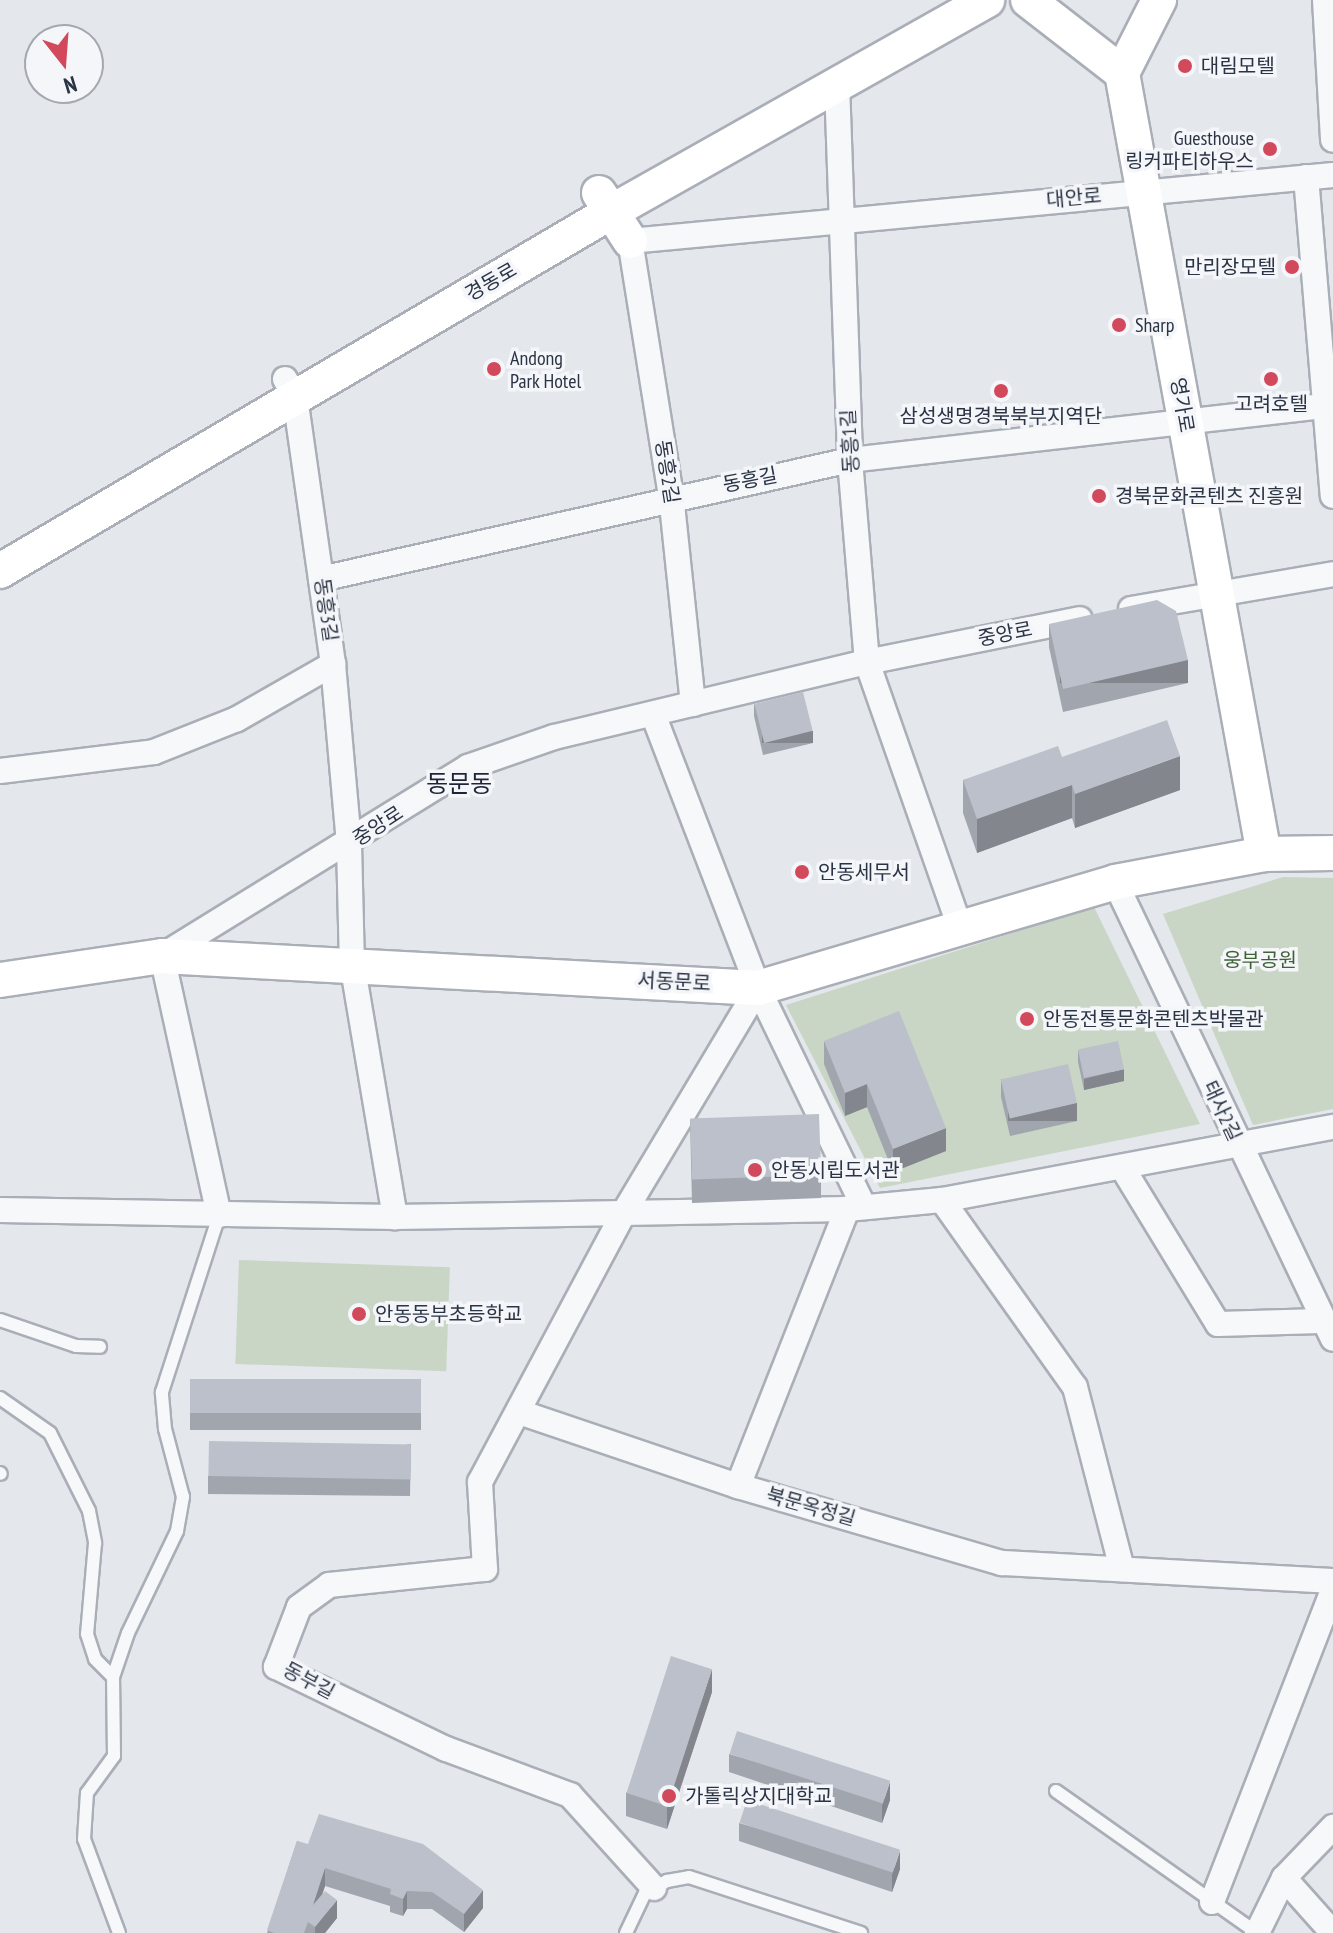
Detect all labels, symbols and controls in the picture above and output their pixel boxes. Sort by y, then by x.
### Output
north arrow [24,24,104,104]
place label: 대림모텔 [1201,54,1275,78]
marker: 대림모텔 [1176,57,1194,75]
text: N [61,70,80,100]
place label: Guesthouse 링커파티하우스 [1125,126,1254,173]
marker: Guesthouse 링커파티하우스 [1261,140,1279,158]
street label: 대안로 [1045,184,1103,212]
place label: 만리장모텔 [1184,255,1276,279]
street label: 경동로 [461,258,521,306]
marker: 만리장모텔 [1283,258,1301,276]
place label: Sharp [1135,313,1175,337]
marker: Sharp [1110,316,1128,334]
place label: Andong Park Hotel [510,346,582,393]
marker: Andong Park Hotel [485,360,503,378]
marker: 고려호텔 [1262,370,1280,388]
street label: 영가로 [1165,376,1199,434]
marker: 삼성생명경북북부지역단 [992,382,1010,400]
place label: 고려호텔 [1234,392,1308,416]
place label: 삼성생명경북북부지역단 [900,404,1102,428]
street label: 동흥1길 [836,408,864,474]
street label: 동흥2길 [650,438,684,506]
street label: 동흥길 [721,463,779,497]
place label: 경북문화콘텐츠 진흥원 [1115,484,1303,508]
marker: 경북문화콘텐츠 진흥원 [1090,487,1108,505]
street label: 동흥3길 [310,577,342,643]
street label: 중앙로 [976,617,1034,651]
district label: 동문동 [426,770,492,798]
street label: 중앙로 [348,801,408,851]
place label: 안동세무서 [818,860,910,884]
marker: 안동세무서 [793,863,811,881]
park label: 웅부공원 [1223,948,1297,972]
street label: 서동문로 [637,968,711,996]
place label: 안동전통문화콘텐츠박물관 [1043,1007,1264,1031]
marker: 안동전통문화콘텐츠박물관 [1018,1010,1036,1028]
street label: 태사2길 [1198,1077,1246,1145]
place label: 안동시립도서관 [771,1158,900,1182]
marker: 안동시립도서관 [746,1161,764,1179]
place label: 안동동부초등학교 [375,1302,522,1326]
marker: 안동동부초등학교 [350,1305,368,1323]
street label: 북문옥정길 [763,1483,859,1531]
street label: 동부길 [279,1657,339,1705]
place label: 가톨릭상지대학교 [685,1784,832,1808]
marker: 가톨릭상지대학교 [660,1787,678,1805]

